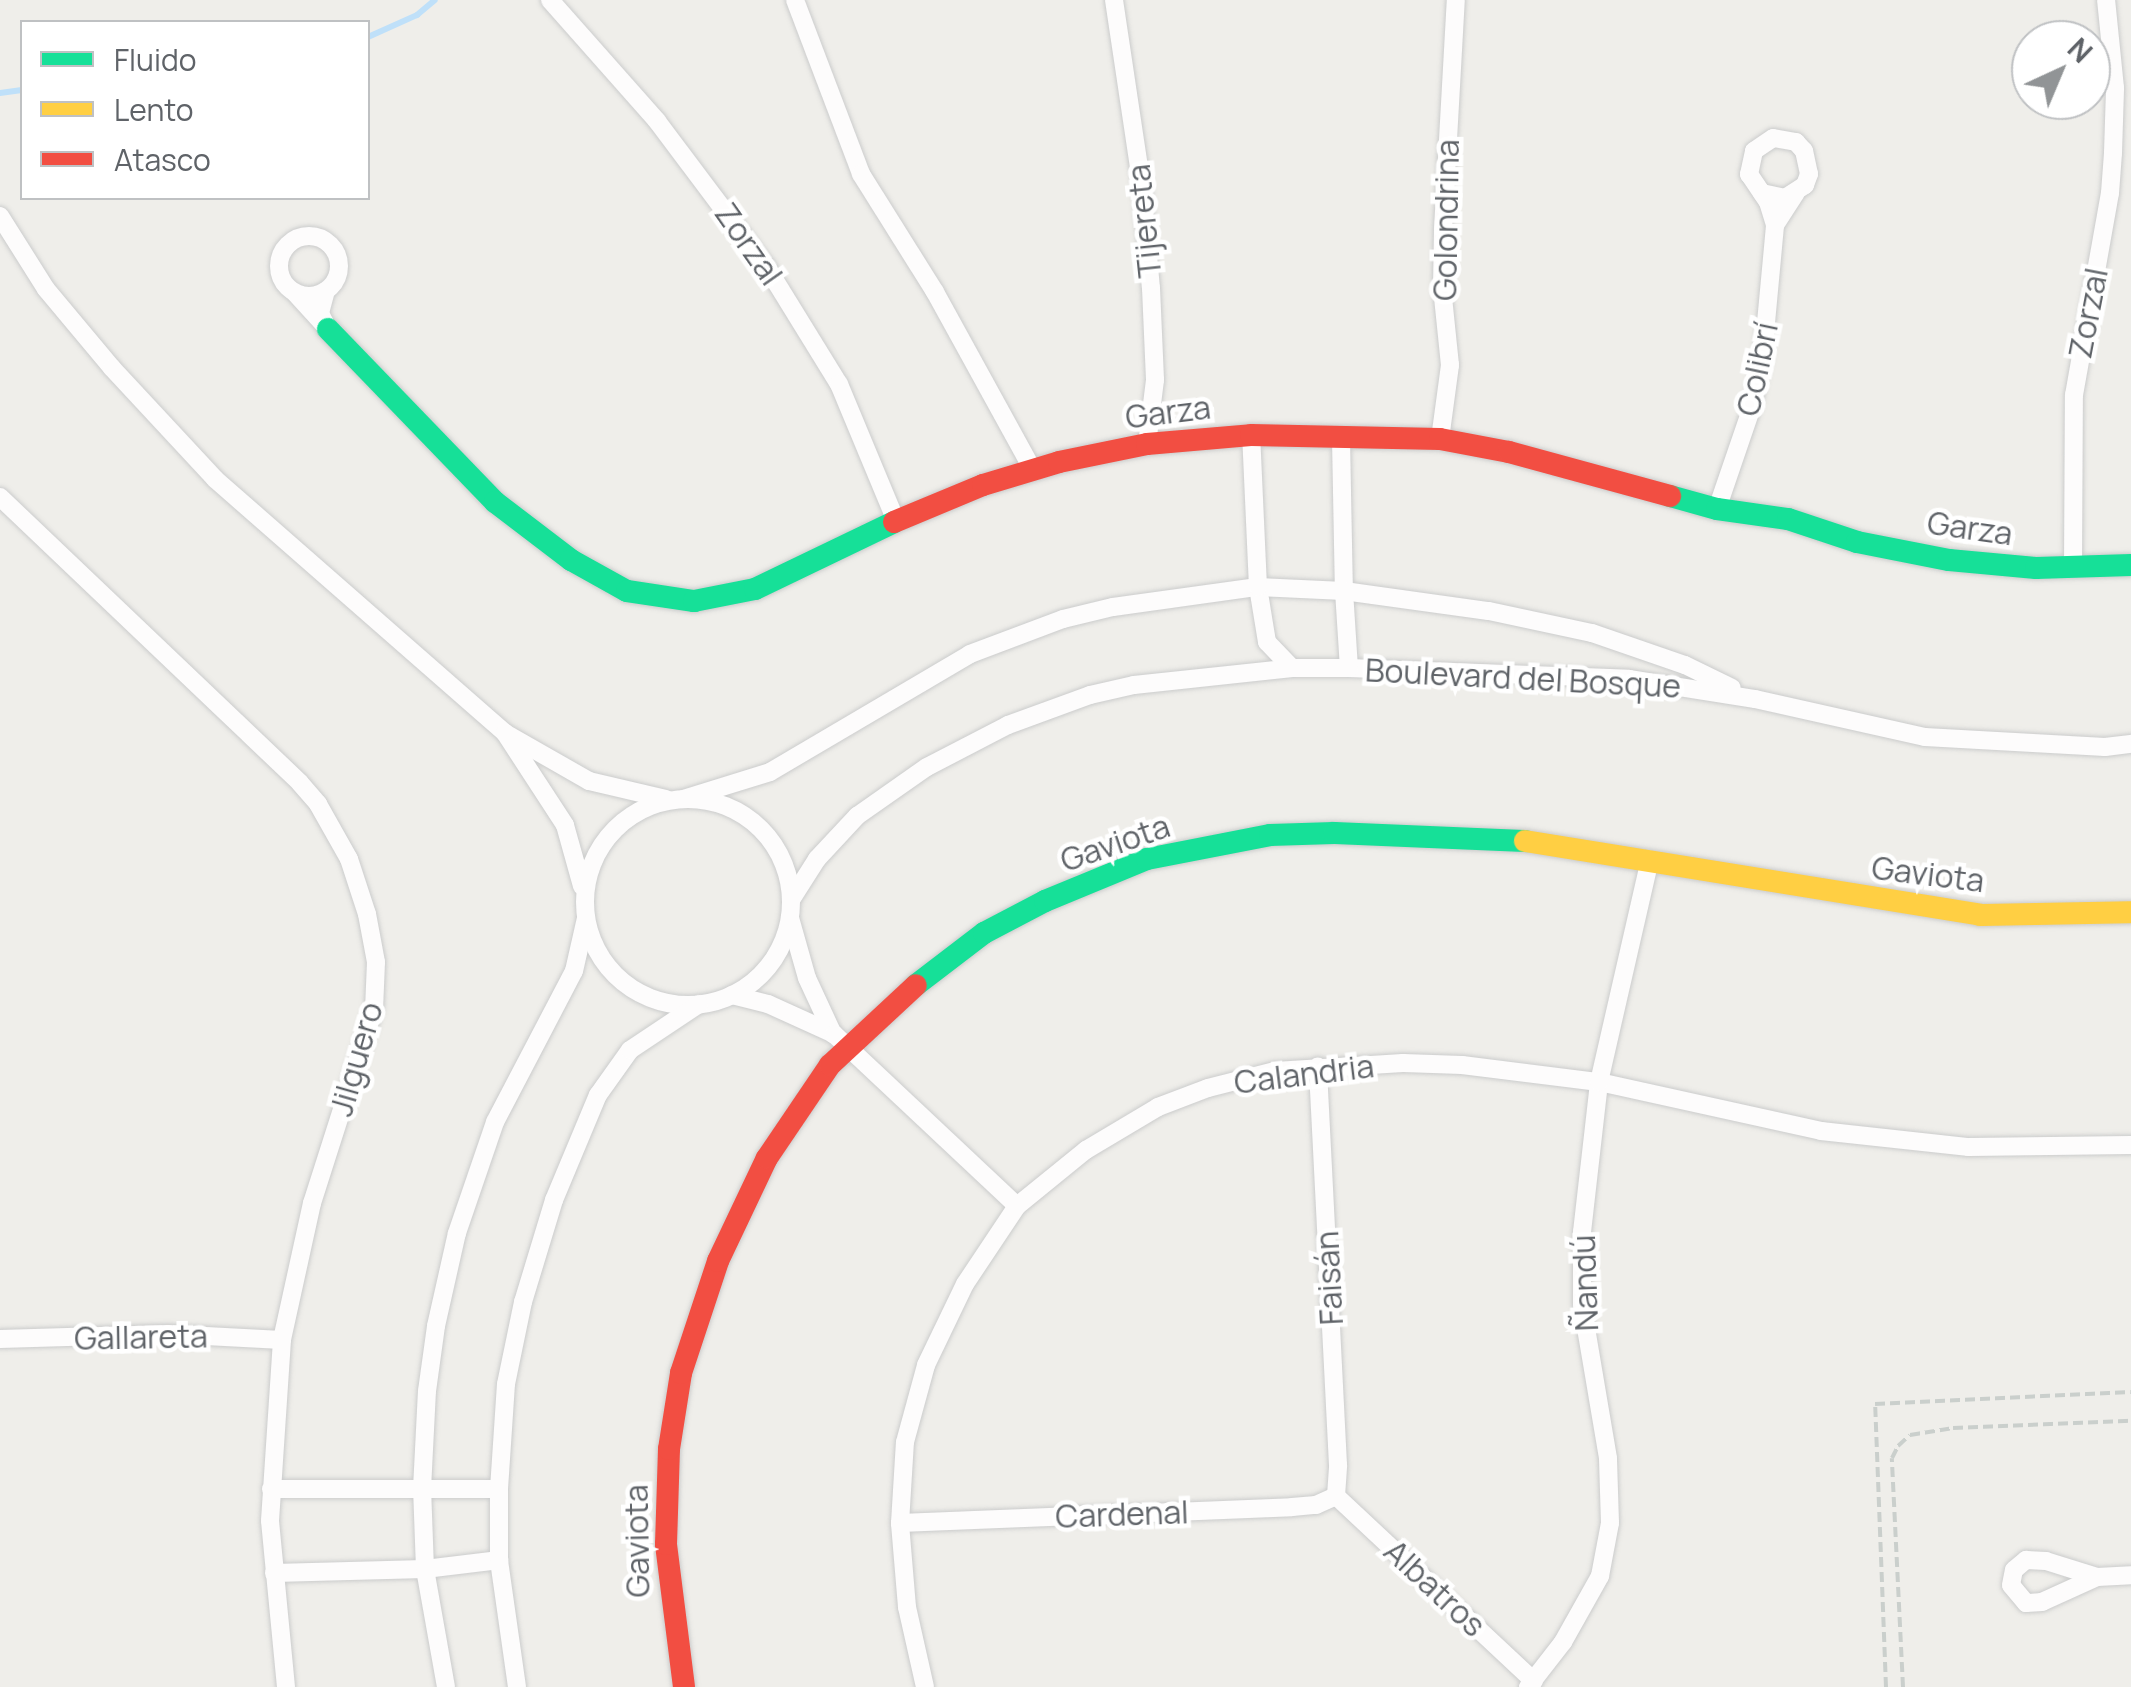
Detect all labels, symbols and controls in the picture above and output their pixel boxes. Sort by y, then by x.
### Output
legend [20,20,370,200]
north arrow [2011,20,2111,120]
text: N [2060,29,2101,71]
text: Fluido [114,39,196,80]
text: Lento [114,89,193,130]
text: Atasco [114,139,211,180]
street label: Golondrina [1425,139,1467,301]
street label: Tijereta [1119,162,1169,280]
street label: Zorzal [707,196,791,292]
street label: Zorzal [2060,265,2116,361]
street label: Colibrí [1728,319,1786,419]
street label: Garza [1123,388,1213,436]
street label: Garza [1925,503,2015,553]
street label: Boulevard del Bosque [1364,651,1682,705]
street label: Gaviota [1055,806,1175,880]
street label: Gaviota [1870,848,1986,900]
street label: Jilguero [321,998,391,1120]
street label: Calandria [1232,1046,1376,1102]
street label: Faisán [1307,1230,1351,1326]
street label: Ñandú [1564,1234,1606,1332]
street label: Gallareta [74,1317,208,1357]
street label: Gaviota [617,1484,657,1598]
street label: Cardenal [1055,1492,1189,1536]
street label: Albatros [1377,1532,1493,1644]

